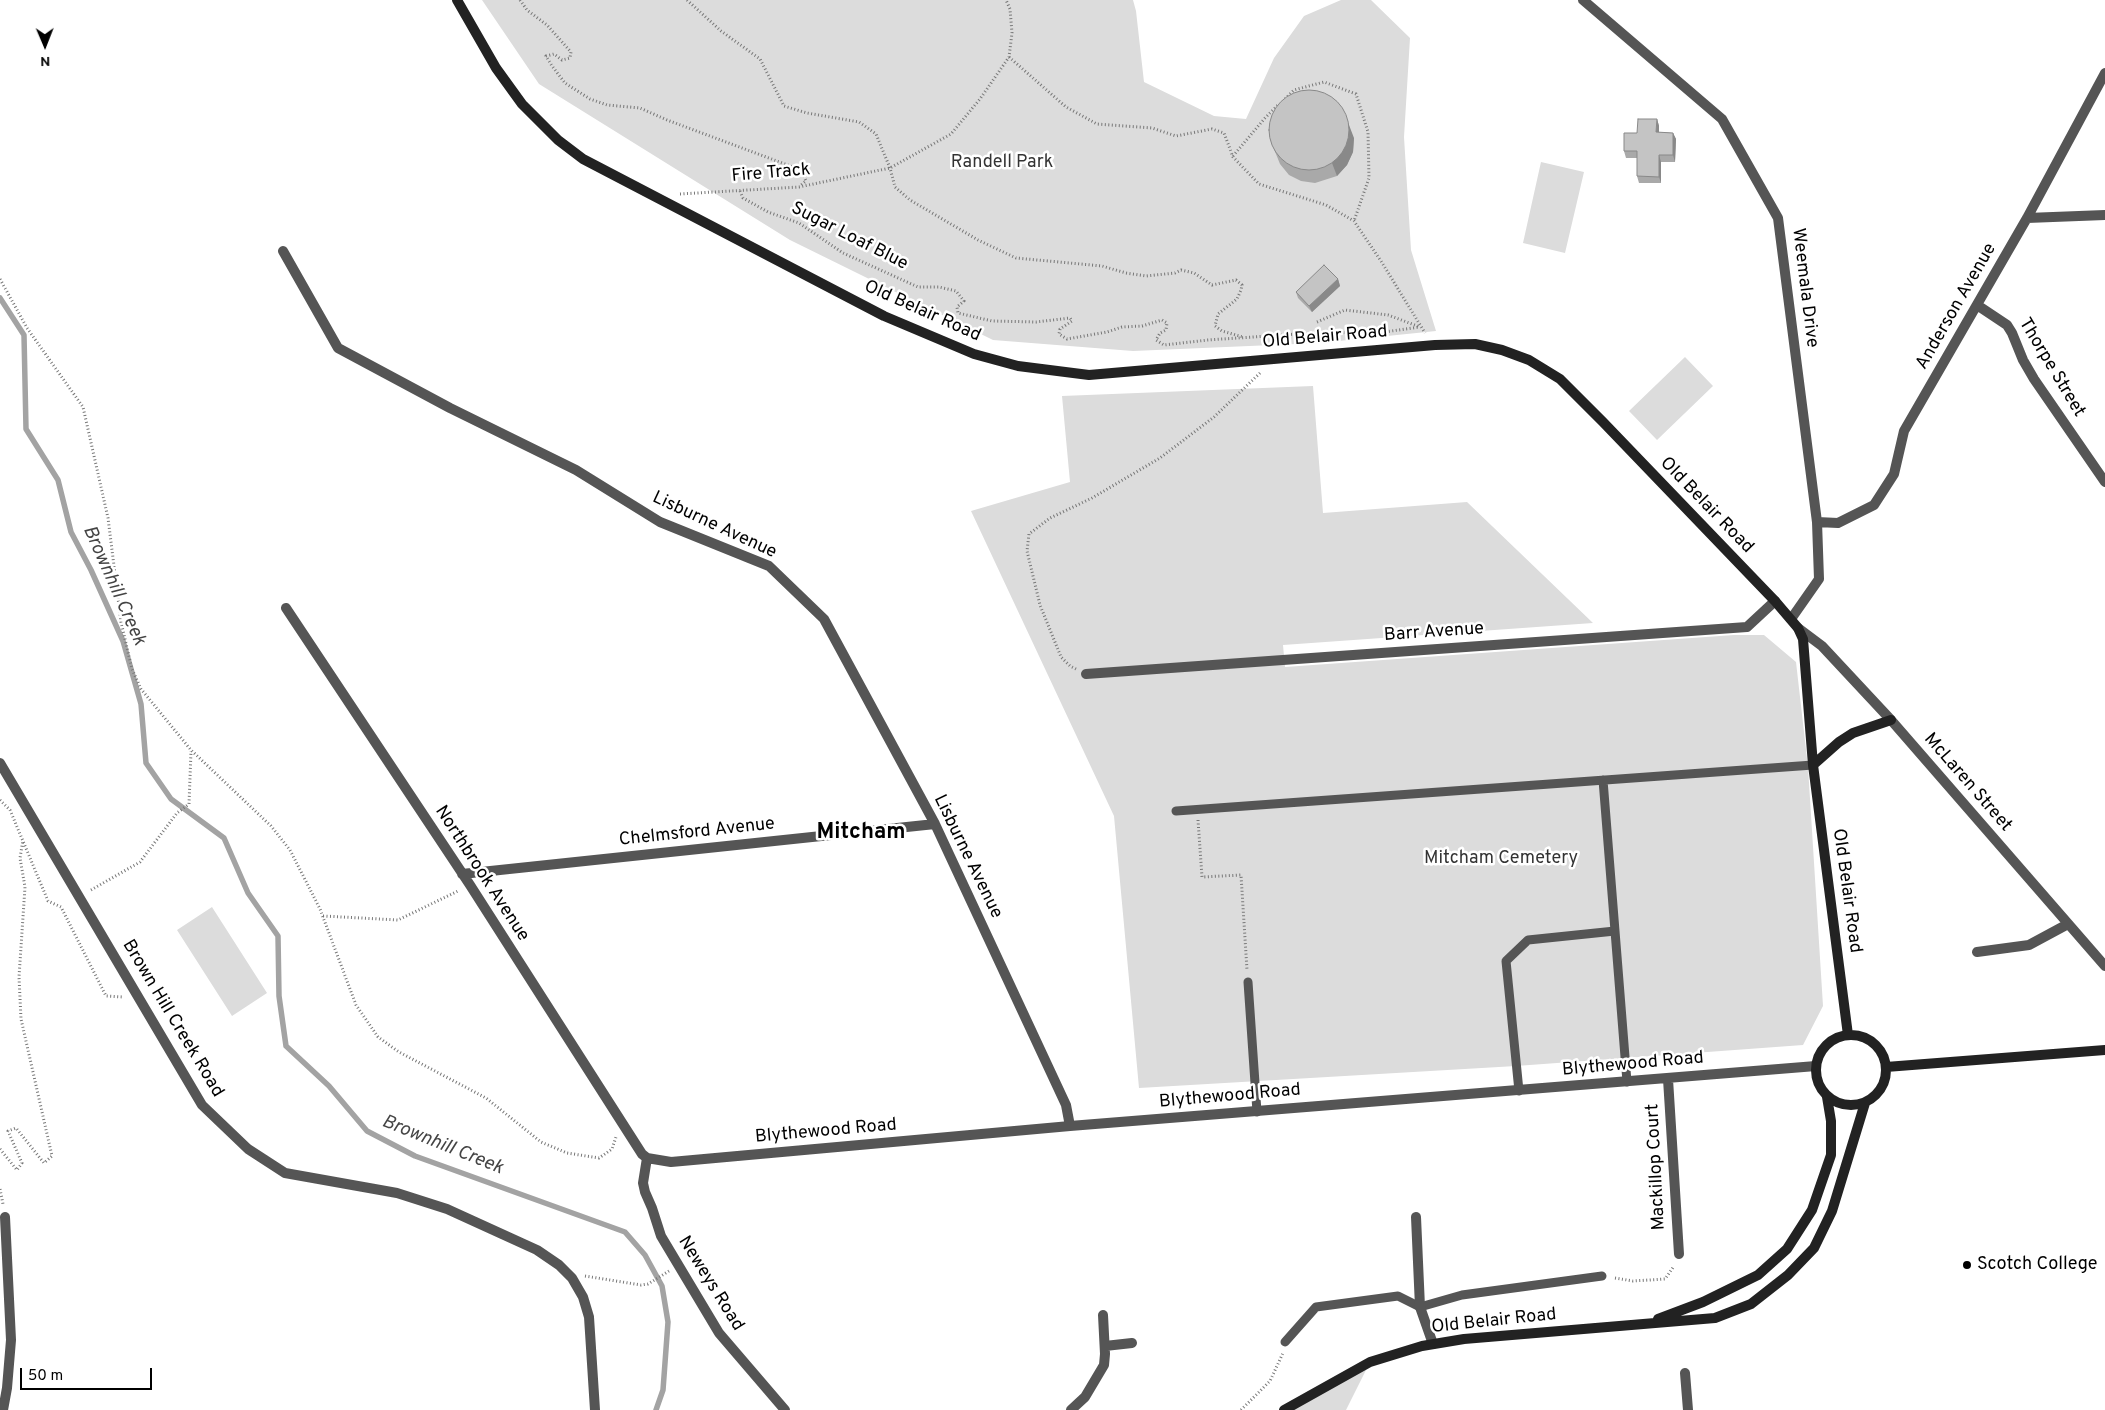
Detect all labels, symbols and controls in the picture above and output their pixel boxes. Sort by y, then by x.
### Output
north arrow [20,20,70,70]
text: N [40,52,50,69]
park label: Randell Park [951,152,1053,174]
street label: Fire Track [731,160,811,188]
street label: Sugar Loaf Blue [787,198,911,276]
street label: Weemala Drive [1786,227,1822,349]
street label: Anderson Avenue [1912,240,2002,374]
street label: Old Belair Road [860,277,984,347]
street label: Thorpe Street [2013,315,2089,421]
street label: Old Belair Road [1262,322,1388,354]
street label: Old Belair Road [1655,453,1757,559]
street label: Lisburne Avenue [648,488,780,564]
water label: Brownhill Creek [76,523,150,649]
street label: Barr Avenue [1383,619,1485,647]
street label: McLaren Street [1918,729,2016,837]
street label: Lisburne Avenue [928,792,1006,922]
street label: Northbrook Avenue [429,802,533,946]
street label: Chelmsford Avenue [618,814,776,852]
district label: Mitcham [816,821,906,847]
street label: Old Belair Road [1827,827,1865,955]
park label: Mitcham Cemetery [1424,848,1578,870]
street label: Brown Hill Creek Road [116,936,228,1102]
street label: Blythewood Road [1561,1048,1705,1082]
street label: Blythewood Road [1158,1080,1302,1114]
street label: Mackillop Court [1643,1103,1671,1231]
water label: Brownhill Creek [378,1111,506,1181]
street label: Blythewood Road [754,1115,898,1149]
street label: Neweys Road [672,1233,748,1335]
place label: Scotch College [1977,1254,2097,1276]
marker: Scotch College [1961,1259,1973,1271]
street label: Old Belair Road [1430,1305,1558,1339]
scale bar [22,1358,155,1390]
text: 50 m [28,1367,63,1386]

